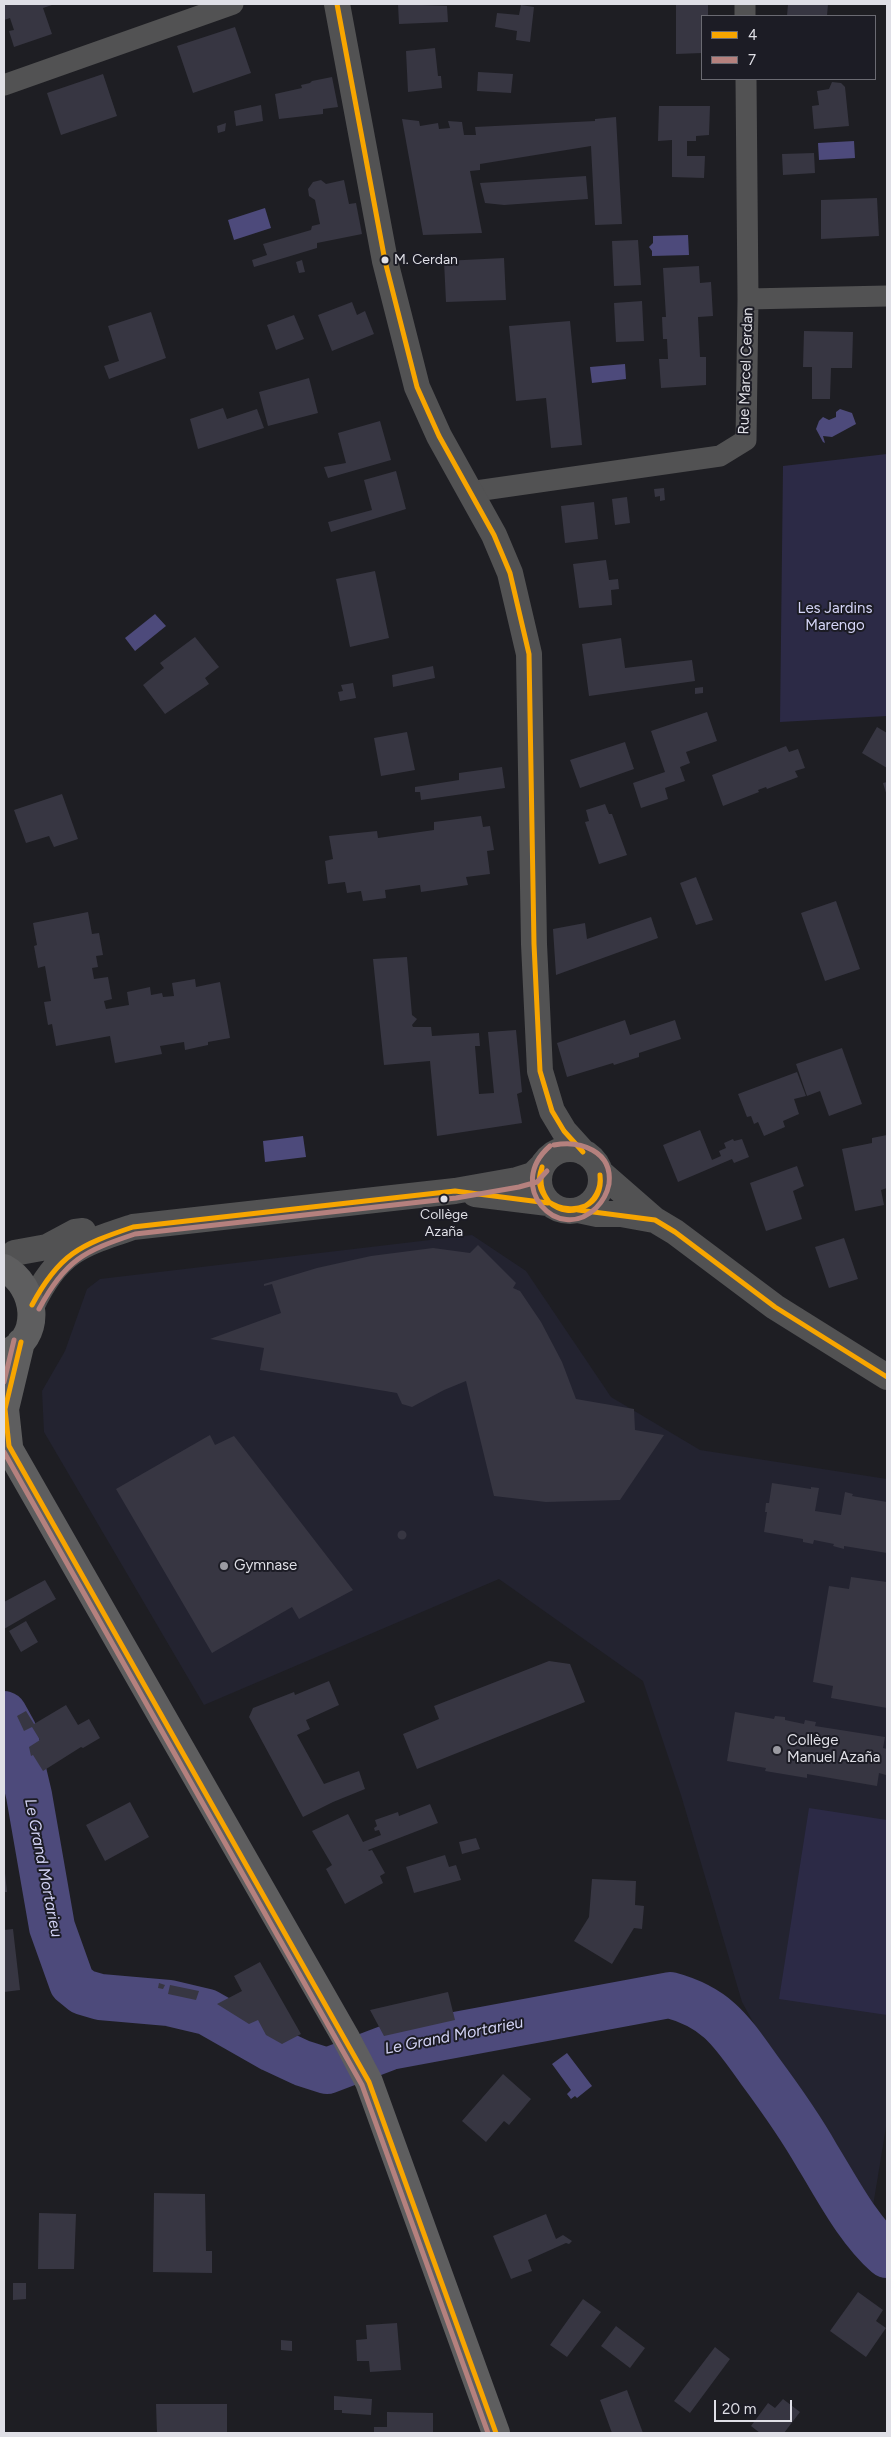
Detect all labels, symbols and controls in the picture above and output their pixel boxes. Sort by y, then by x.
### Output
legend [701,15,876,80]
text: 4 [748,26,757,44]
text: 7 [748,51,756,69]
place label: M. Cerdan [394,252,458,268]
marker: M. Cerdan [380,255,390,265]
street label: Rue Marcel Cerdan [735,307,757,435]
park label: Les Jardins Marengo [798,600,872,635]
marker: Collège Azaña [439,1194,449,1204]
place label: Collège Azaña [420,1207,468,1240]
place label: Gymnase [234,1557,297,1575]
marker: Gymnase [218,1560,230,1572]
place label: Collège Manuel Azaña [787,1732,880,1767]
marker: Collège Manuel Azaña [771,1744,783,1756]
water label: Le Grand Mortarieu [20,1797,66,1939]
water label: Le Grand Mortarieu [383,2013,525,2059]
scale bar [716,2390,794,2422]
text: 20 m [722,2400,756,2418]

